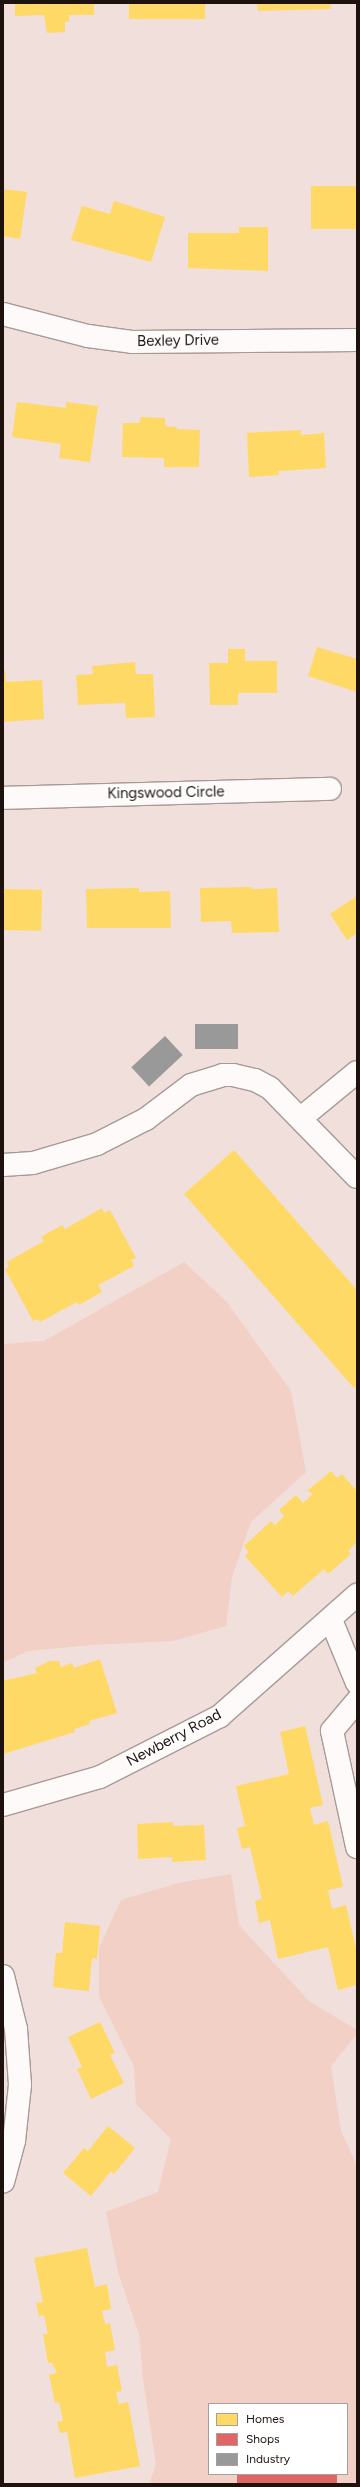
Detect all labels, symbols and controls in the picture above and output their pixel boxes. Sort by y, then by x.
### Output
street label: Bexley Drive [137,331,219,351]
street label: Kingswood Circle [107,783,225,803]
street label: Newberry Road [124,1705,224,1771]
legend [208,2403,348,2475]
text: Homes [246,2412,284,2426]
text: Shops [246,2432,280,2446]
text: Industry [246,2452,290,2466]

